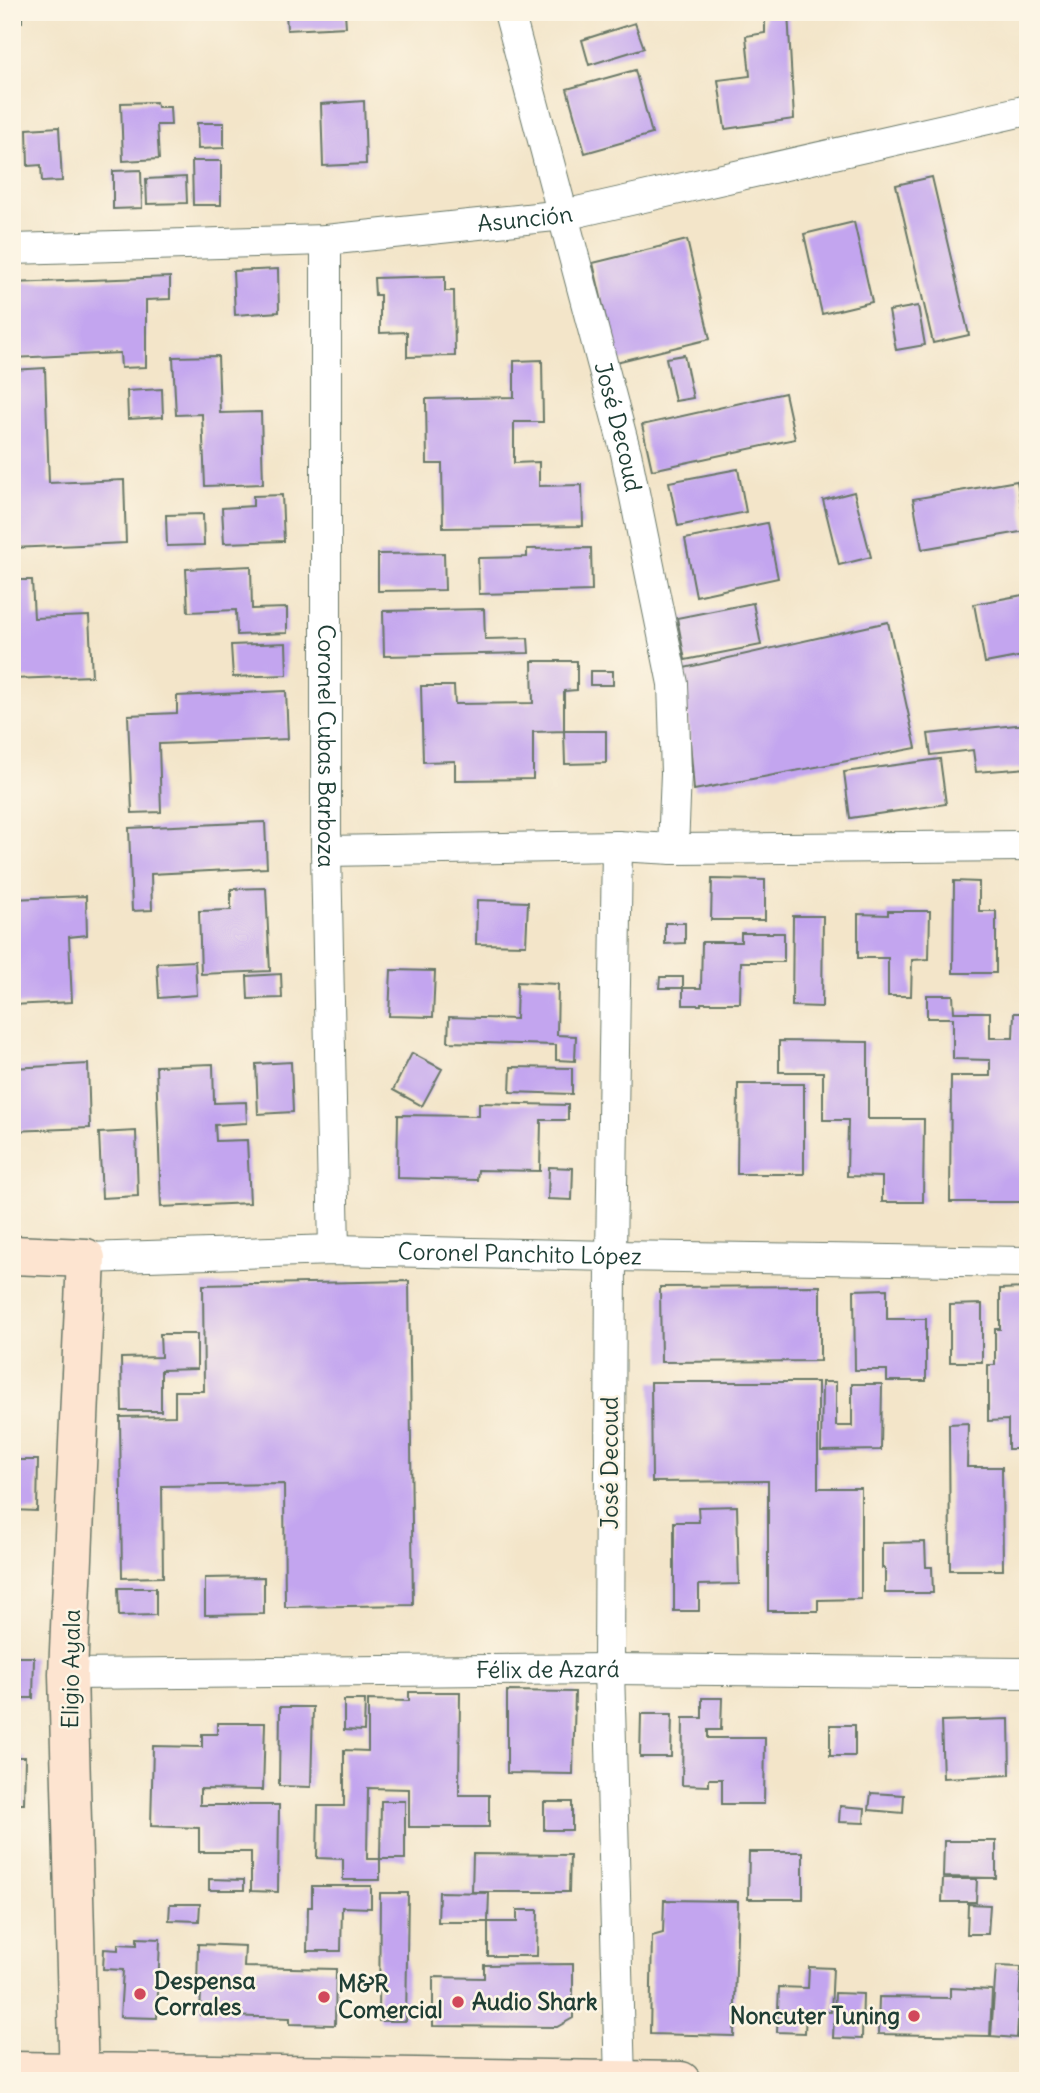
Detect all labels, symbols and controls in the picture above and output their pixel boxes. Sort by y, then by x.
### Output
street label: Asunción [476,199,575,238]
street label: José Decoud [588,359,649,494]
street label: Coronel Cubas Barboza [312,624,341,868]
street label: Coronel Panchito López [397,1236,642,1270]
street label: José Decoud [595,1397,624,1529]
street label: Eligio Ayala [55,1609,86,1729]
street label: Félix de Azará [476,1654,620,1684]
place label: Despensa Corrales [154,1966,256,2021]
place label: M&R Comercial [338,1969,443,2024]
marker: Despensa Corrales [132,1986,148,2002]
place label: Audio Shark [472,1987,598,2016]
marker: M&R Comercial [316,1989,332,2005]
marker: Audio Shark [450,1994,466,2010]
place label: Noncuter Tuning [730,2001,900,2030]
marker: Noncuter Tuning [906,2008,922,2024]

